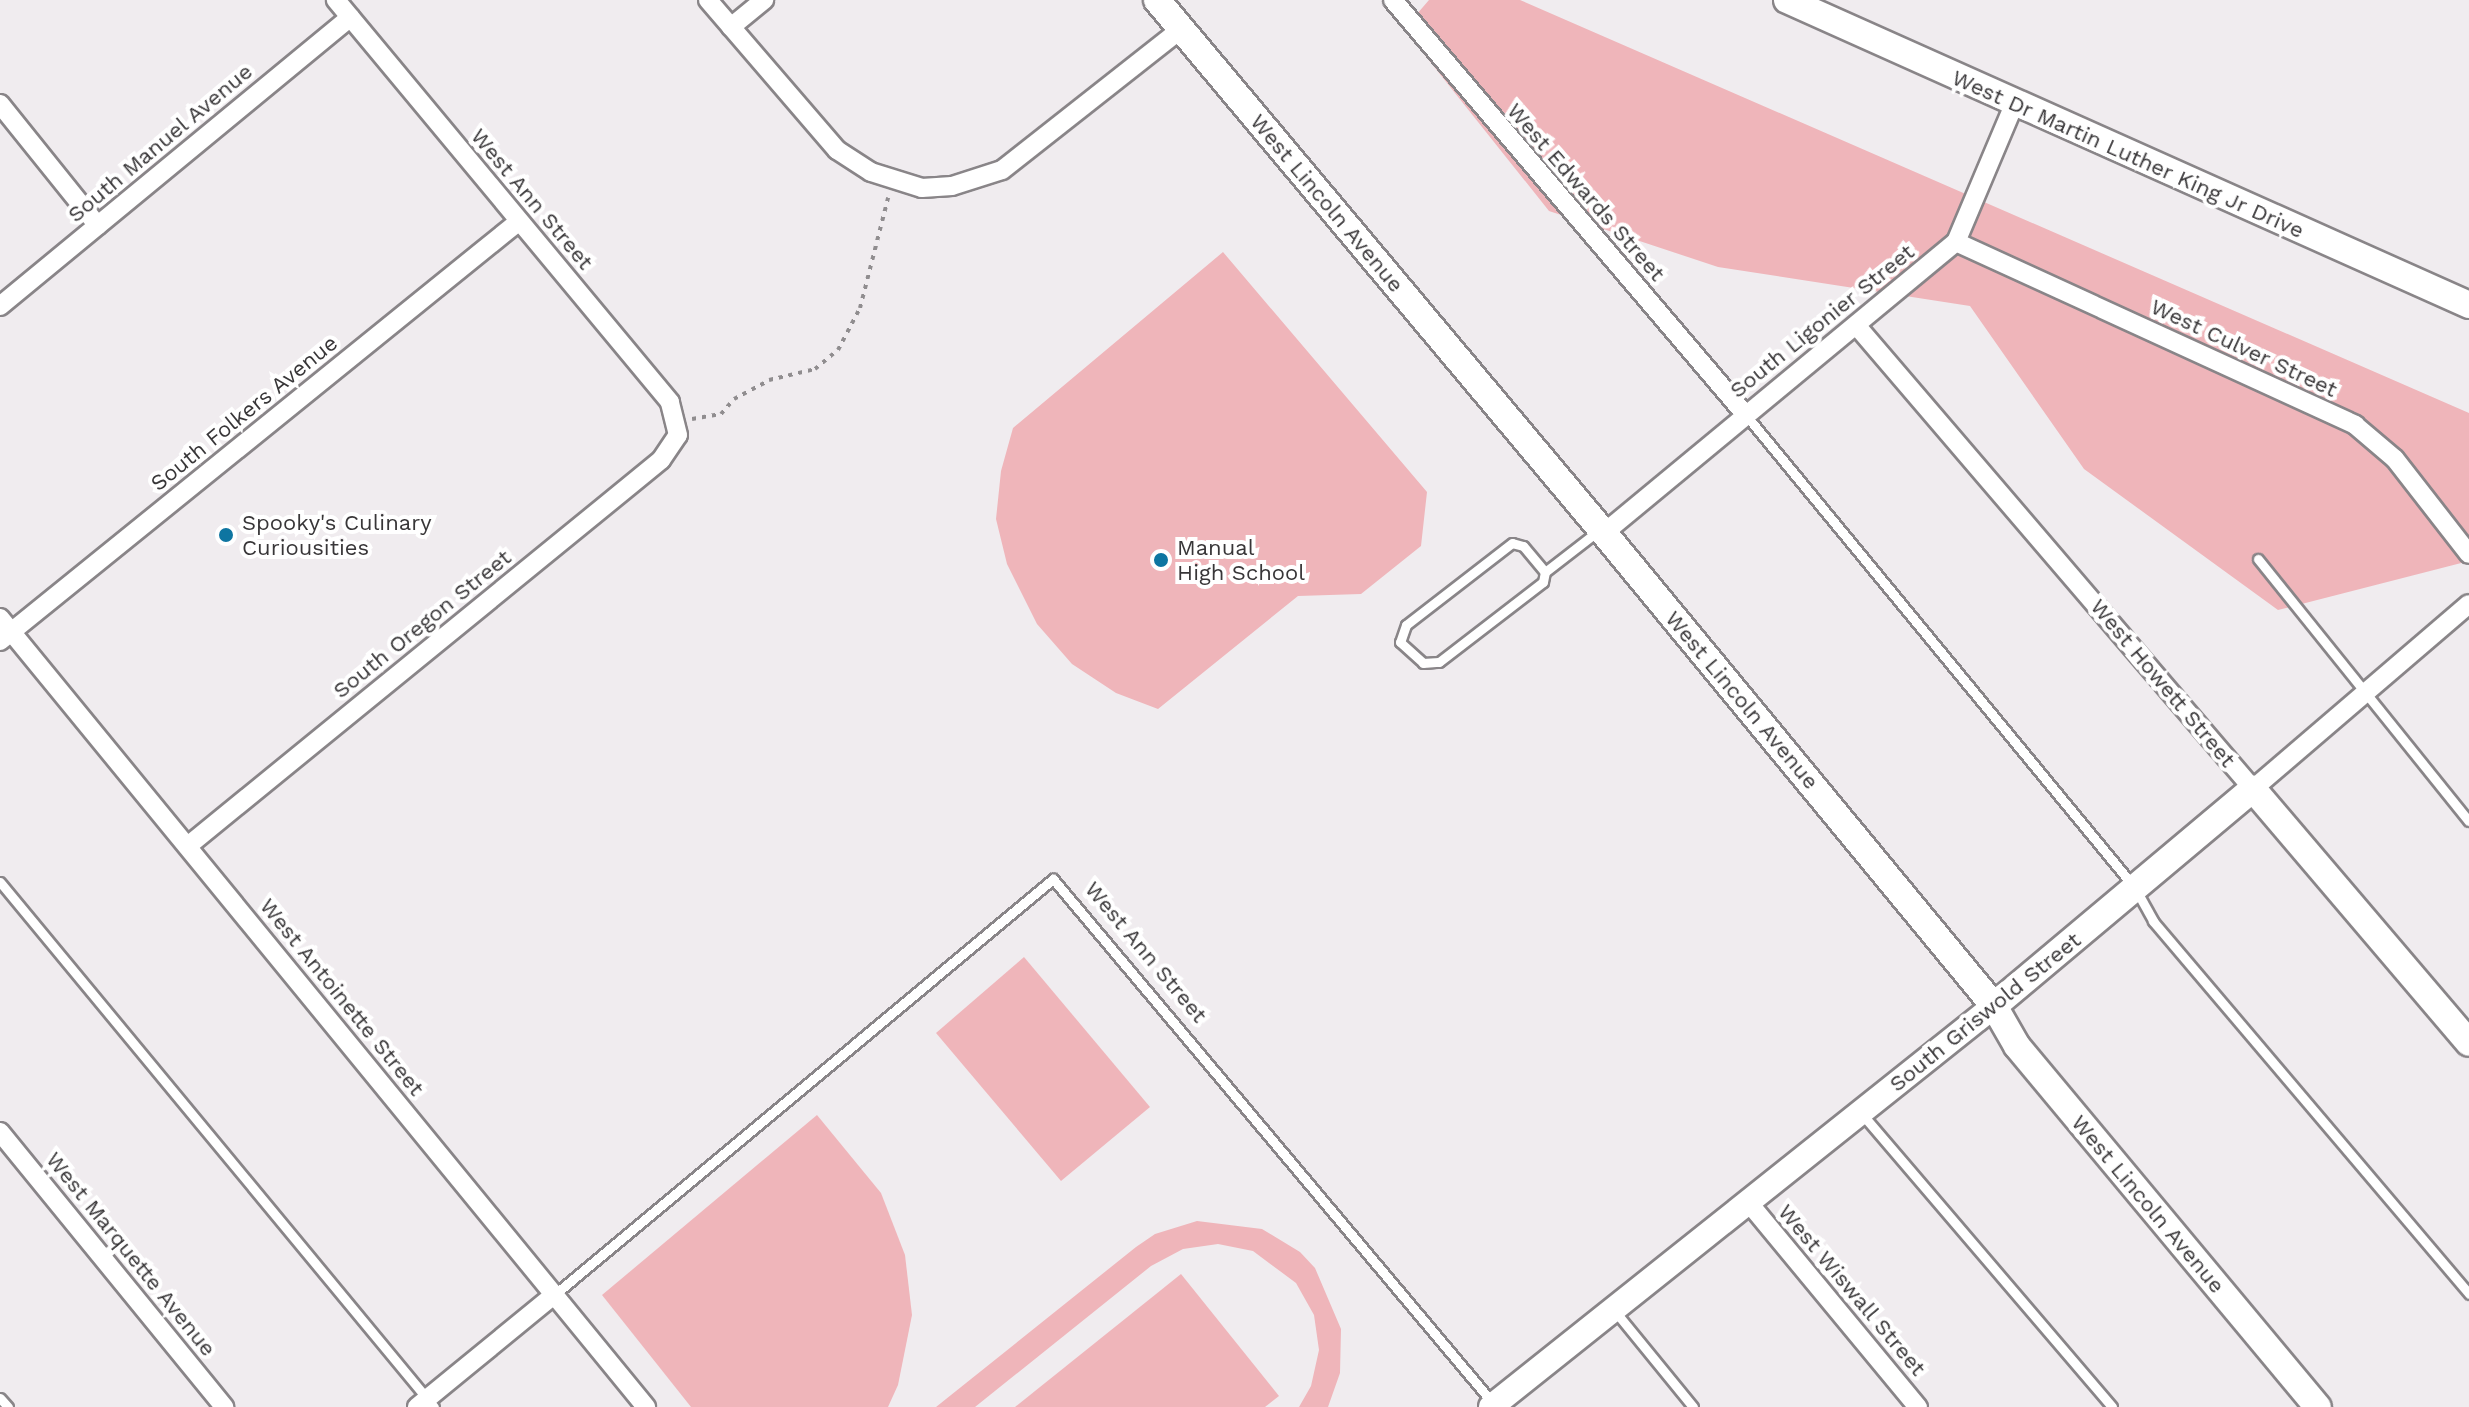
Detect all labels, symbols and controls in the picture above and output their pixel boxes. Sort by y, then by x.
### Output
street label: South Manuel Avenue [62,58,258,228]
street label: West Dr Martin Luther King Jr Drive [1947,64,2309,244]
street label: West Edwards Street [1502,98,1670,286]
street label: West Lincoln Avenue [1245,108,1409,298]
street label: West Ann Street [465,123,599,275]
street label: South Ligonier Street [1724,238,1920,404]
street label: West Culver Street [2146,293,2342,403]
street label: South Folkers Avenue [145,329,343,497]
place label: Spooky's Culinary Curiousities [242,509,432,560]
marker: Spooky's Culinary Curiousities [217,526,235,544]
place label: Manual High School [1177,534,1305,586]
street label: South Oregon Street [328,544,516,704]
marker: Manual High School [1152,551,1170,569]
street label: West Howett Street [2085,594,2241,772]
street label: West Lincoln Avenue [1660,605,1824,795]
street label: West Ann Street [1079,876,1213,1028]
street label: West Antoinette Street [254,893,430,1101]
street label: South Griswold Street [1884,927,2086,1097]
street label: West Lincoln Avenue [2066,1109,2230,1299]
street label: West Marquette Avenue [40,1146,222,1362]
street label: West Wiswall Street [1772,1198,1932,1382]

